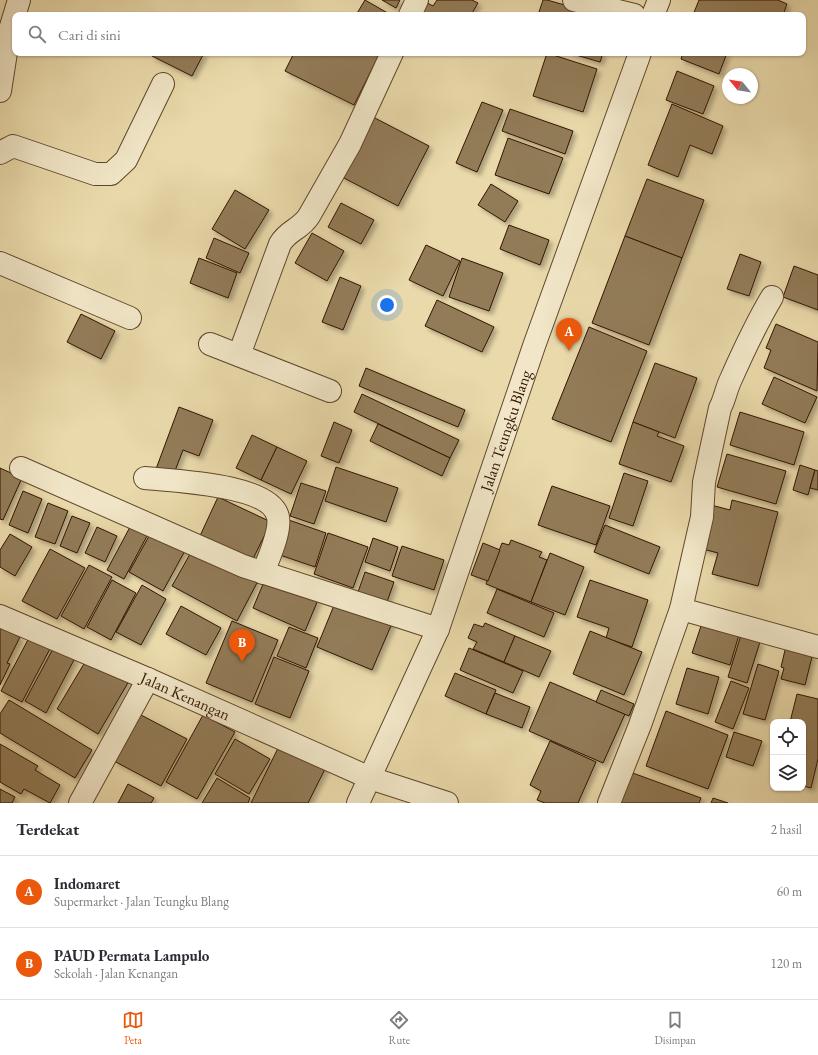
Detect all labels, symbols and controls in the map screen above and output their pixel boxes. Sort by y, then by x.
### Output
search box [12,12,806,56]
icon: search [26,23,48,45]
text: Cari di sini [58,25,121,44]
north arrow [722,68,758,104]
your location [377,295,397,315]
pin: A [556,318,582,351]
street label: Jalan Teungku Blang [475,366,536,496]
pin: B [229,629,255,662]
street label: Jalan Kenangan [136,666,234,726]
map controls [770,719,806,791]
button: locate [770,719,806,755]
button: layers [770,755,806,791]
text: Terdekat [16,818,79,840]
text: 2 hasil [771,821,802,838]
text: Indomaret [54,874,120,893]
text: A [24,883,34,900]
text: 60 m [777,883,802,900]
text: Supermarket · Jalan Teungku Blang [54,893,229,910]
text: PAUD Permata Lampulo [54,946,209,965]
text: B [25,955,33,972]
text: 120 m [771,955,802,972]
text: Sekolah · Jalan Kenangan [54,965,178,982]
tab: Peta [122,1009,144,1047]
tab: Rute [388,1009,410,1047]
tab: Disimpan [654,1009,696,1047]

